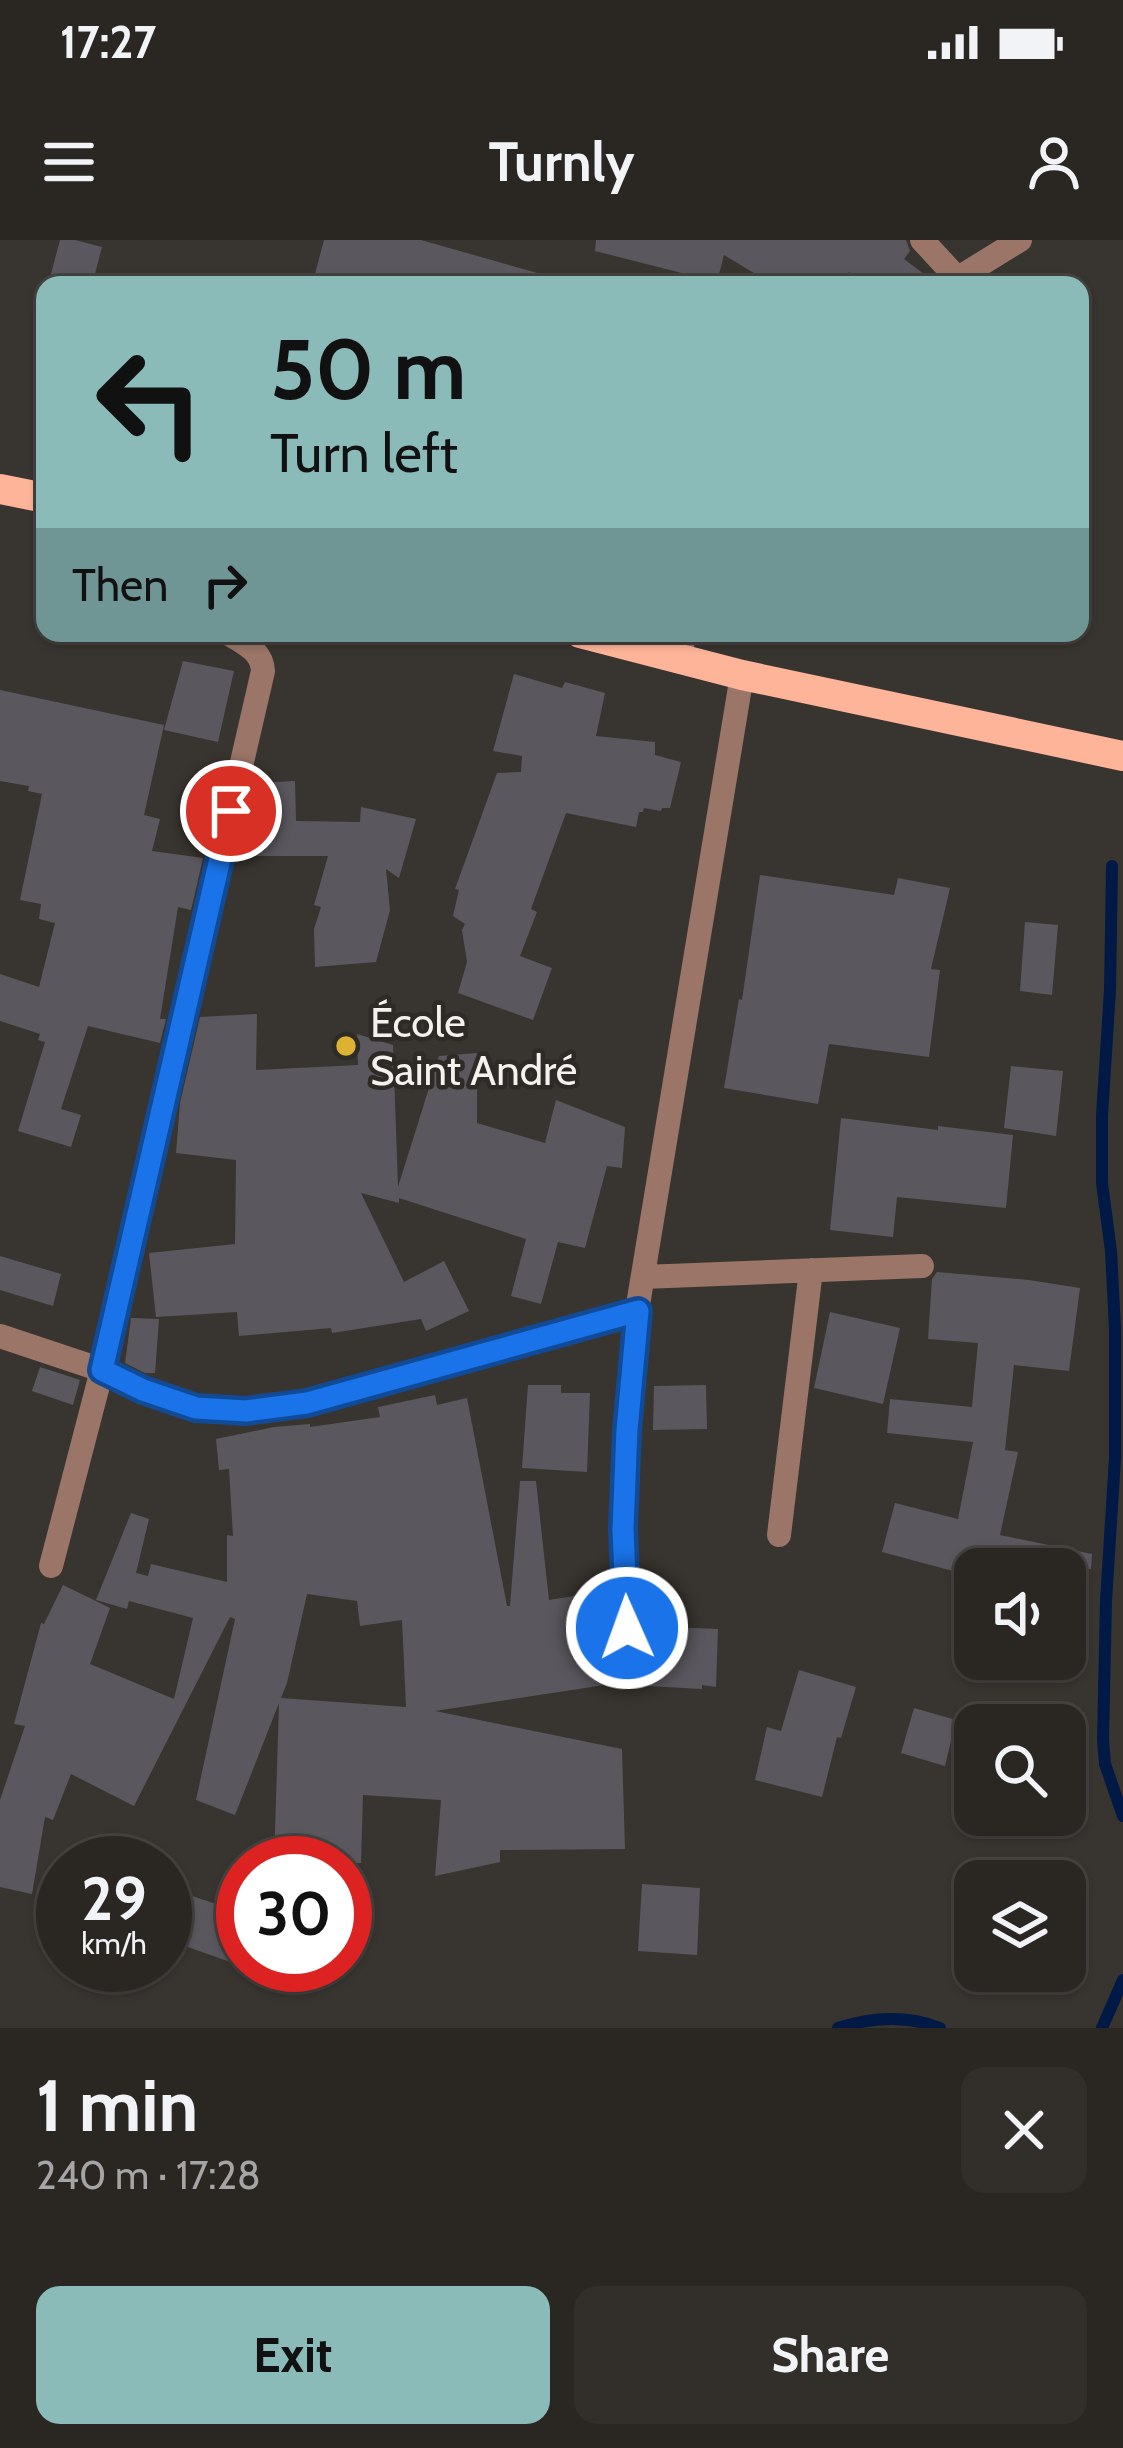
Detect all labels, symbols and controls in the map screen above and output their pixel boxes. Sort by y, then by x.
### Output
text: 17:27 [60,15,156,69]
icon: menu [36,129,102,195]
text: Turnly [489,129,634,195]
icon: person [1021,129,1087,195]
text: 50 m [270,318,466,420]
icon: left [72,324,228,480]
text: Turn left [270,420,458,486]
icon: right [192,552,258,618]
text: Then [72,558,168,612]
pin [180,760,282,862]
icon: arrive [198,778,264,844]
place label: École Saint André [370,996,577,1096]
marker: École Saint André [333,1033,359,1059]
map controls [954,1548,1086,1992]
button: sound [954,1548,1086,1680]
position arrow [564,1565,690,1691]
button: search [954,1704,1086,1836]
speed limit sign: 30 [216,1836,372,1992]
button: layers [954,1860,1086,1992]
text: 29 [81,1862,147,1935]
text: km/h [81,1925,147,1962]
text: 1 min [36,2062,198,2149]
button: close [961,2067,1087,2193]
text: 240 m · 17:28 [36,2151,261,2199]
button: Exit [36,2286,550,2424]
button: Share [574,2286,1087,2424]

